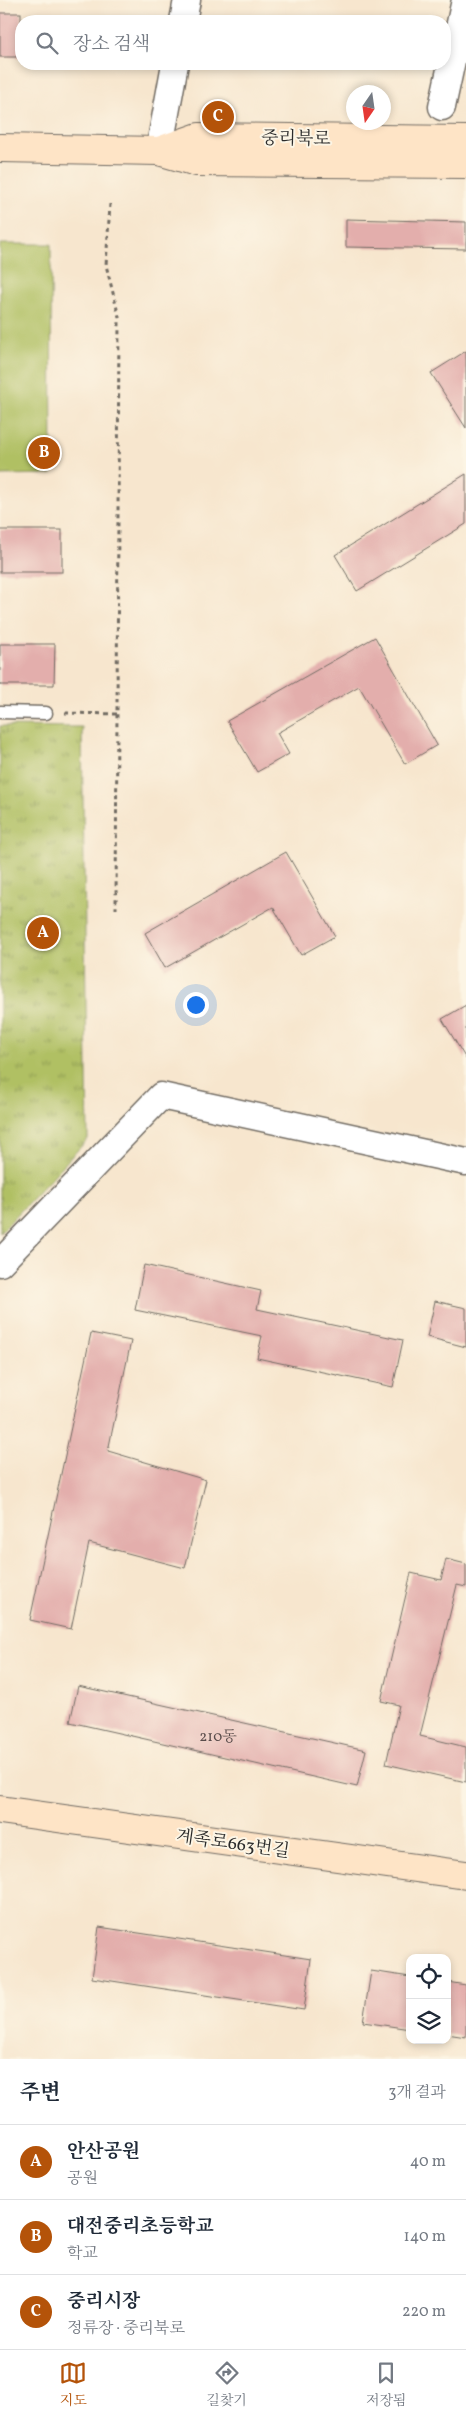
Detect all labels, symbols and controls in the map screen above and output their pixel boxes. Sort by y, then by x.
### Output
search box [15,15,451,70]
icon: search [33,29,61,57]
text: 장소 검색 [73,32,150,58]
north arrow [346,85,391,130]
pin: C [202,98,234,136]
street label: 중리북로 [261,126,331,153]
pin: B [28,434,60,472]
pin: A [27,914,59,952]
your location [183,992,209,1018]
house number: 210동 [199,1727,237,1748]
street label: 계족로663번길 [175,1824,291,1865]
map controls [406,1954,451,2044]
button: locate [406,1954,451,1999]
button: layers [406,1999,451,2044]
text: 주변 [20,2079,61,2108]
text: 3개 결과 [388,2082,446,2104]
text: 안산공원 [67,2139,140,2165]
text: A [30,2151,42,2173]
text: 40 m [410,2151,446,2173]
text: 공원 [67,2168,98,2190]
text: 대전중리초등학교 [67,2214,214,2240]
text: B [31,2226,41,2248]
text: 140 m [404,2226,446,2248]
text: 학교 [67,2243,98,2265]
text: 중리시장 [67,2289,140,2315]
text: C [31,2301,41,2323]
text: 220 m [402,2301,446,2323]
text: 정류장 · 중리북로 [67,2318,185,2340]
tab: 지도 [59,2359,87,2411]
tab: 길찾기 [206,2359,247,2411]
tab: 저장됨 [366,2359,407,2411]

